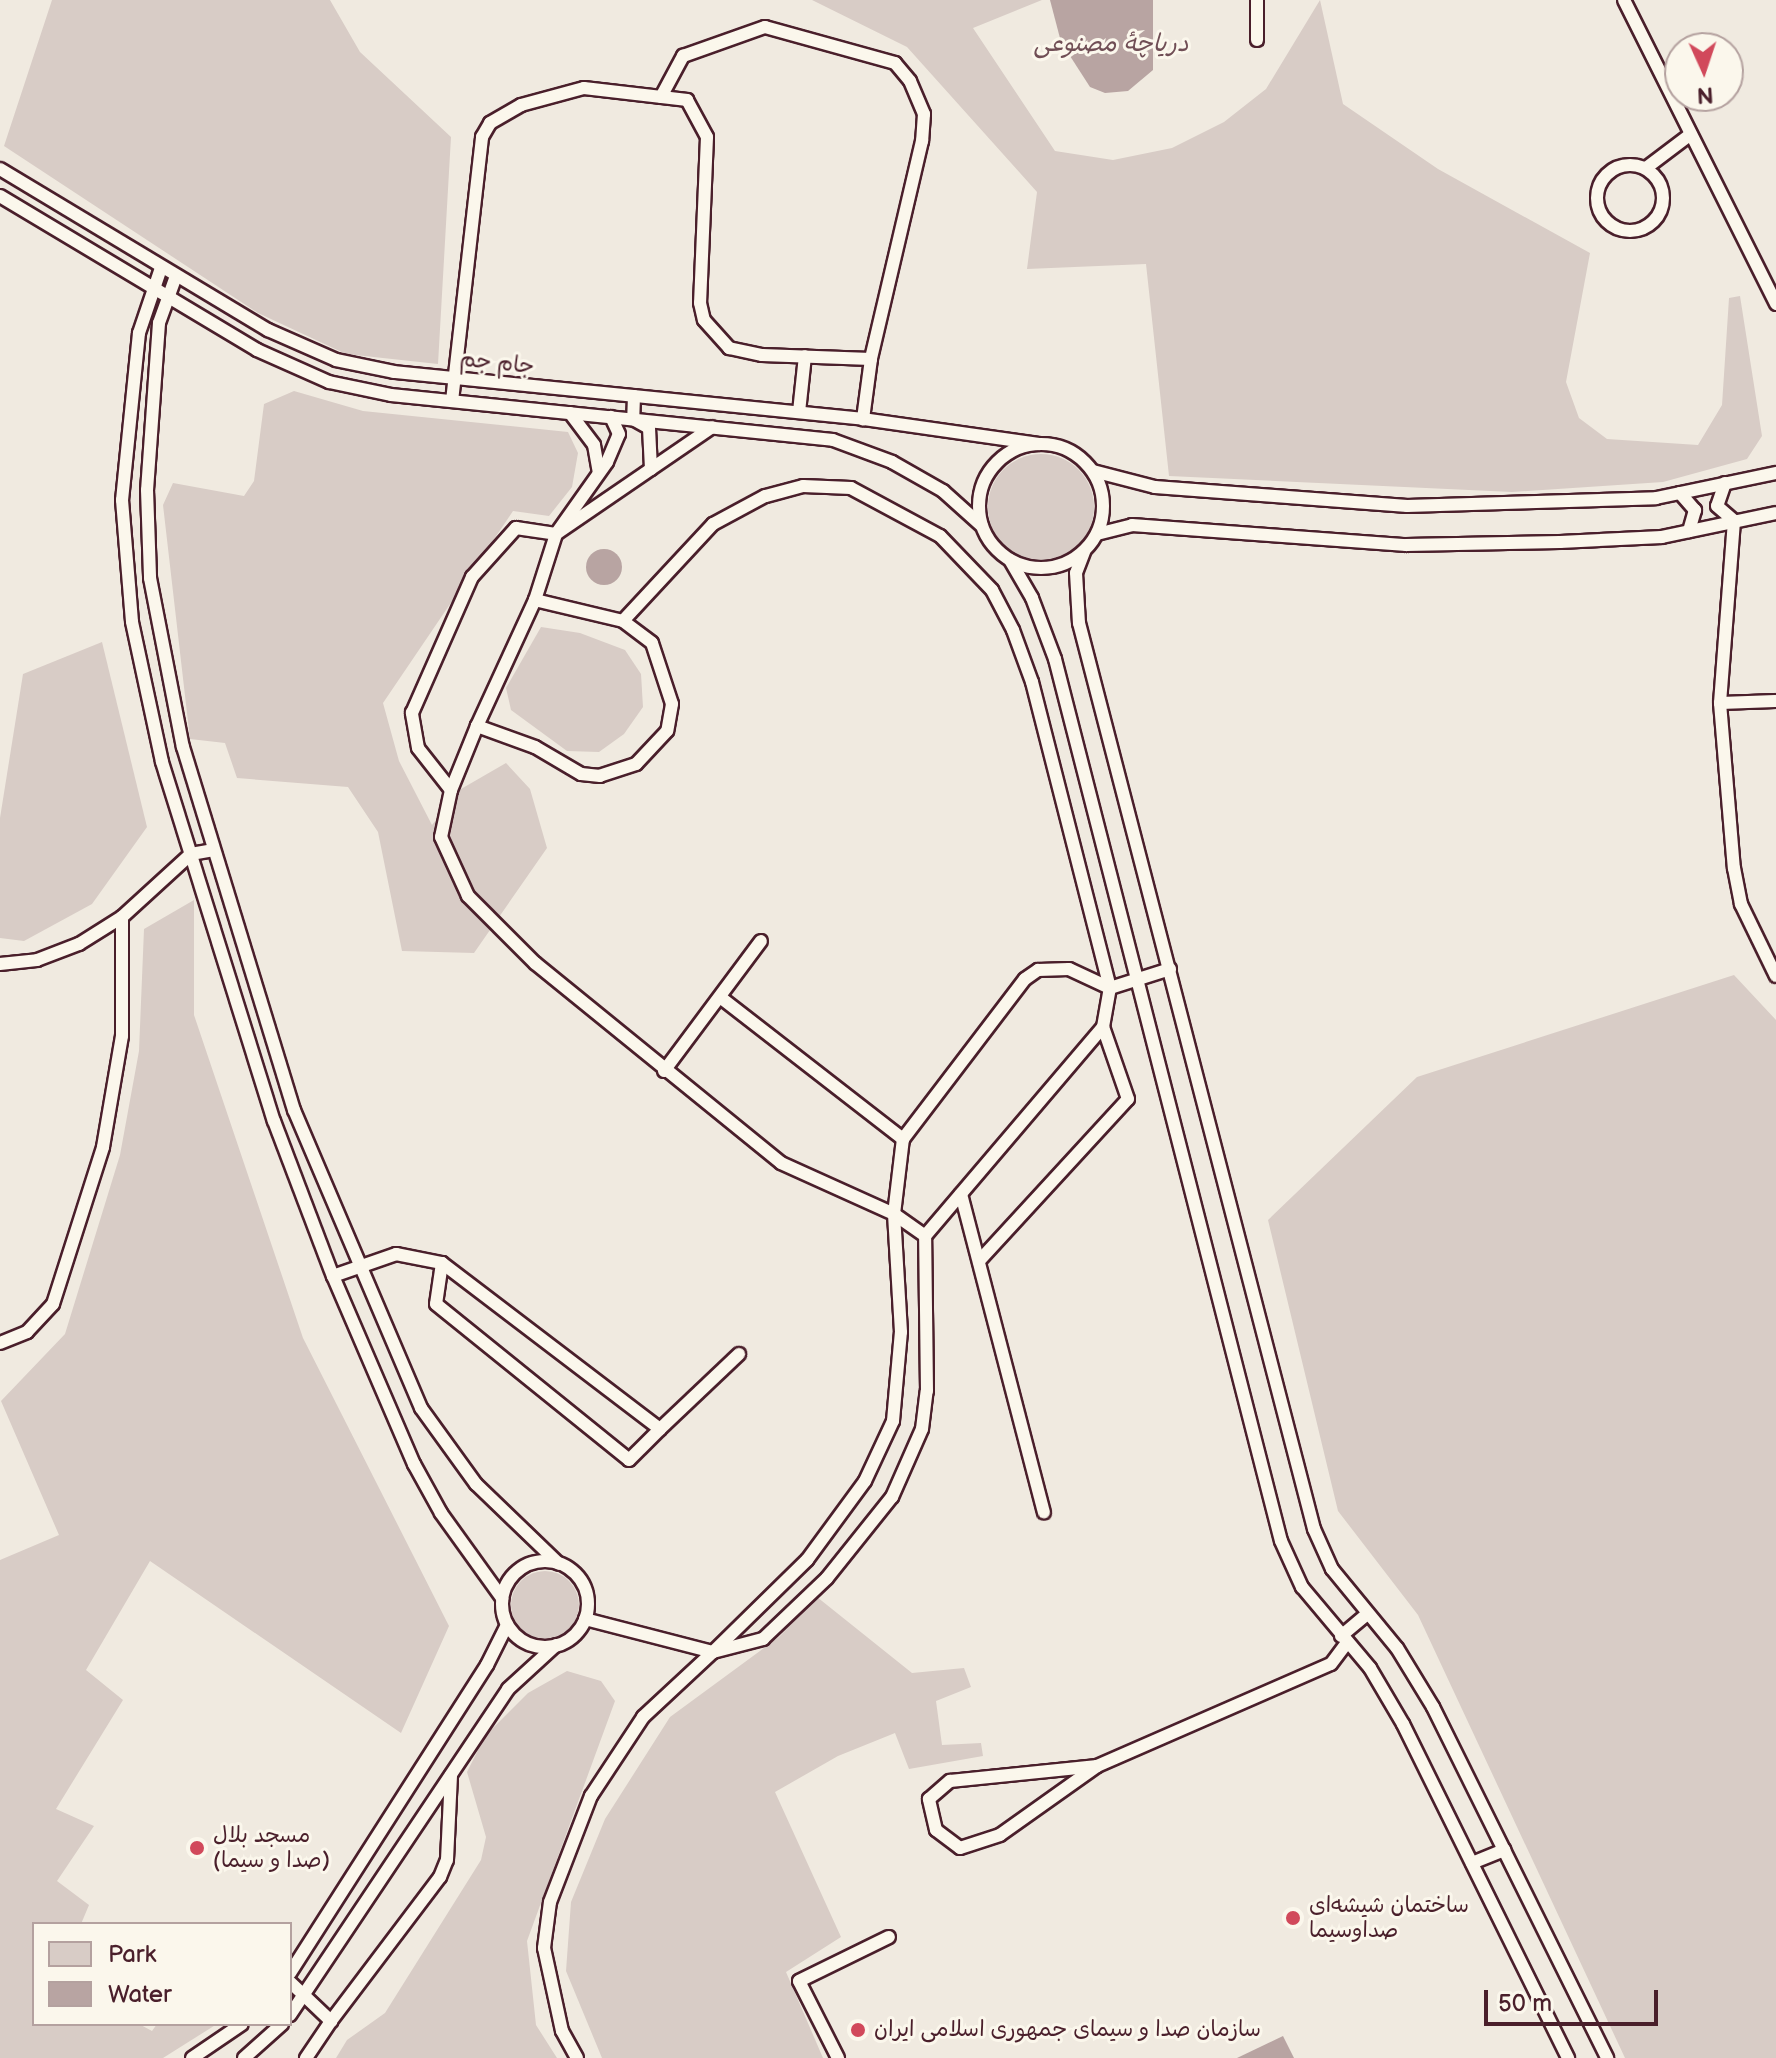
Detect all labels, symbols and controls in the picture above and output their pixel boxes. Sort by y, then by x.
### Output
water label: دریاچهٔ مصنوعی [1033,30,1189,58]
north arrow [1664,32,1744,112]
text: N [1696,81,1714,108]
street label: جام جم [458,346,536,380]
place label: مسجد بلال (صدا و سیما) [213,1822,330,1874]
marker: مسجد بلال (صدا و سیما) [188,1839,206,1857]
place label: ساختمان شیشه‌ای صداوسیما [1309,1892,1469,1944]
marker: ساختمان شیشه‌ای صداوسیما [1284,1909,1302,1927]
legend [32,1922,292,2026]
text: Park [108,1940,156,1969]
scale bar [1488,1974,1662,2024]
text: Water [108,1980,172,2009]
text: 50 m [1498,1989,1552,2018]
place label: سازمان صدا و سیمای جمهوری اسلامی ایران [874,2017,1261,2043]
marker: سازمان صدا و سیمای جمهوری اسلامی ایران [849,2021,867,2039]

